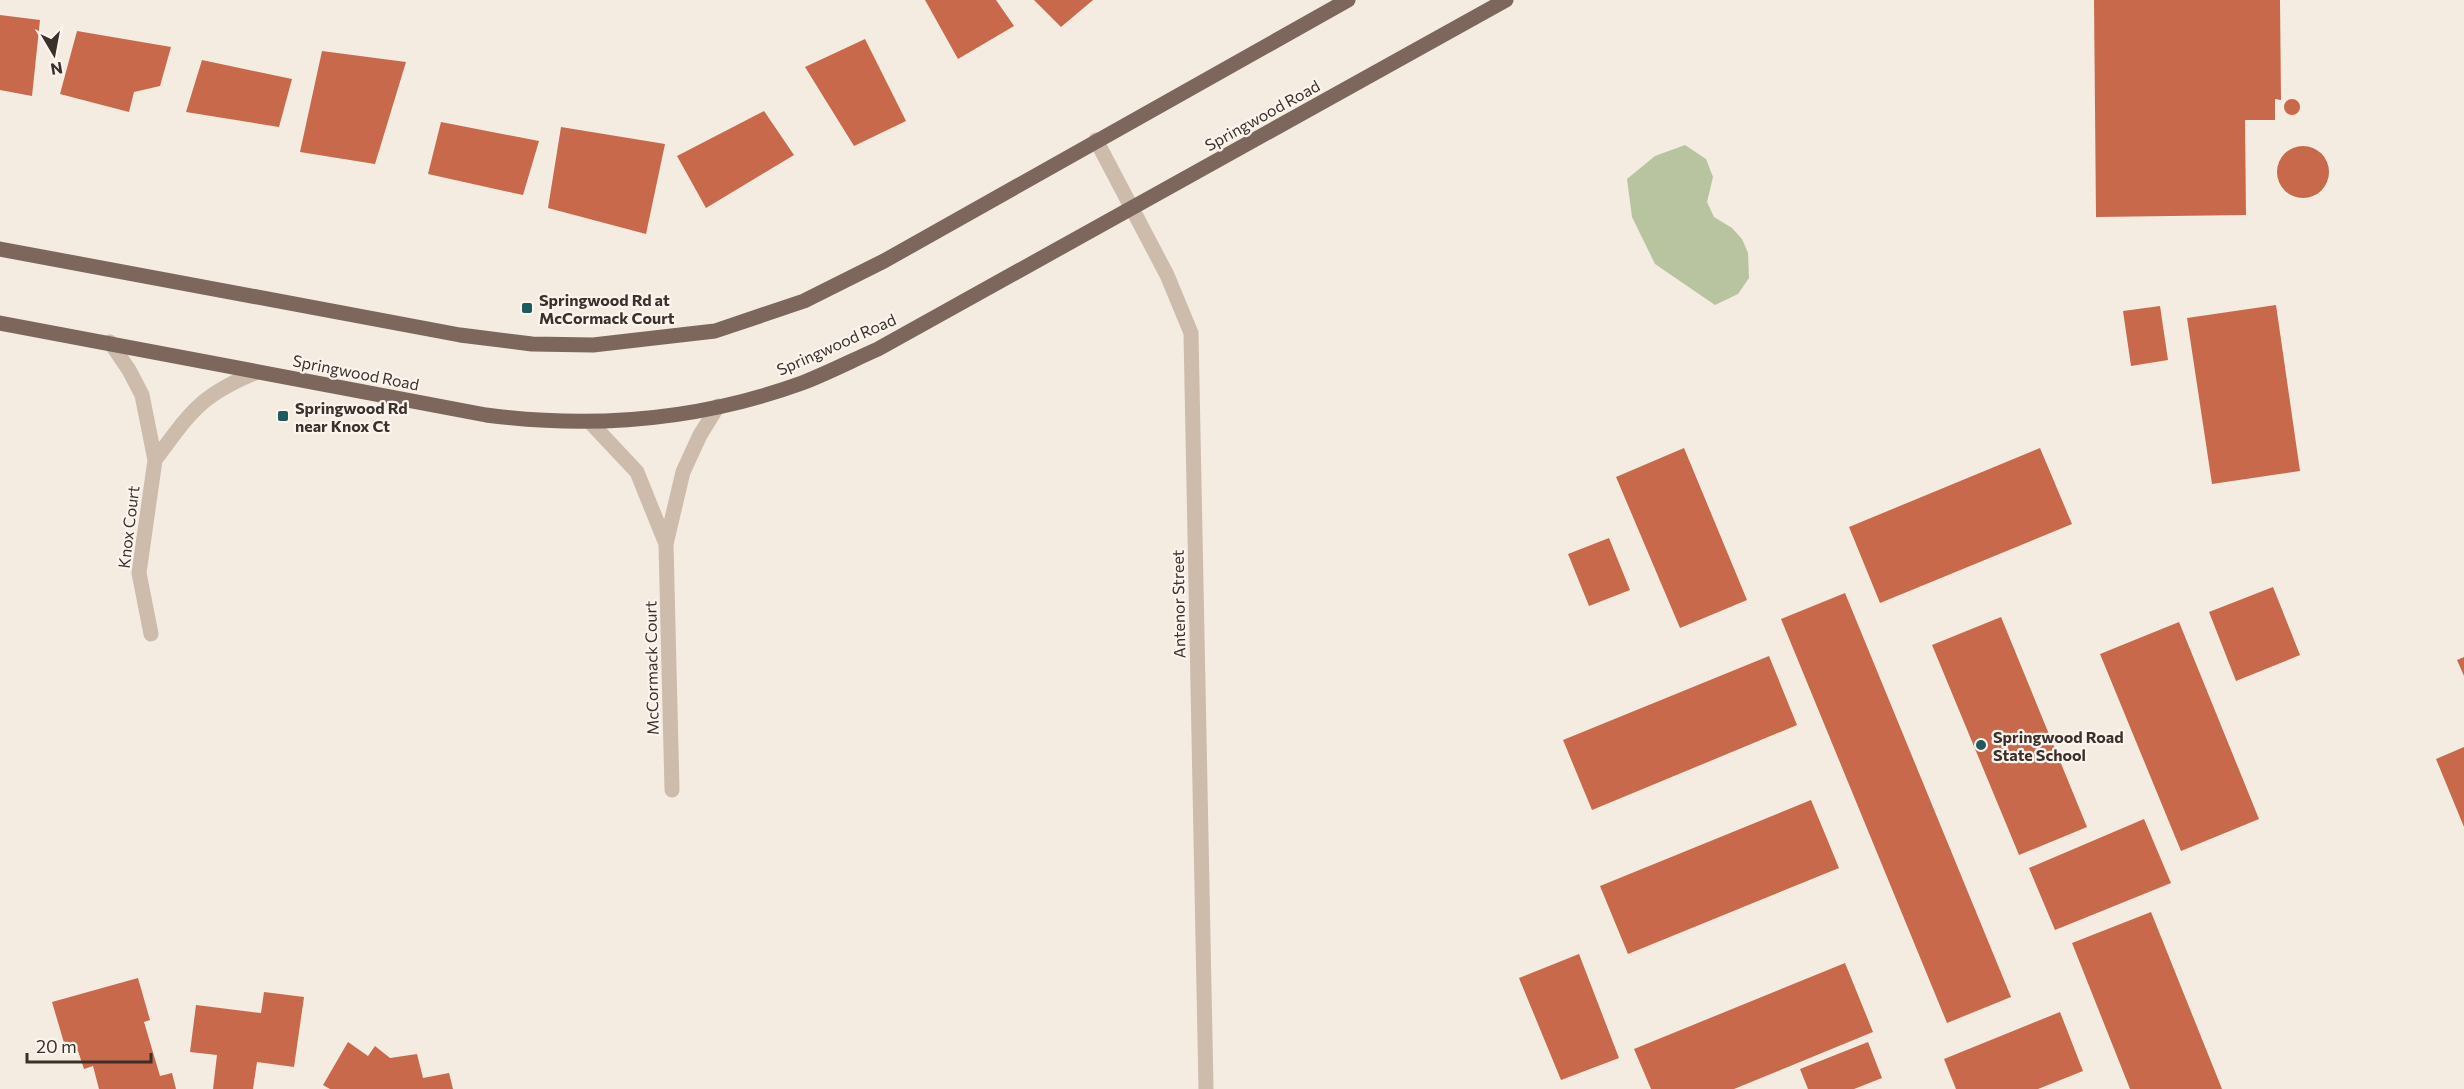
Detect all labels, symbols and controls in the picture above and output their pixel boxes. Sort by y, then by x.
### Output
north arrow [24,24,84,84]
text: N [49,59,64,80]
street label: Springwood Road [1201,76,1323,154]
place label: Springwood Rd at McCormack Court [539,290,675,327]
marker: Springwood Rd at McCormack Court [520,301,534,315]
street label: Springwood Road [773,309,899,379]
street label: Springwood Road [291,350,421,394]
place label: Springwood Rd near Knox Ct [295,398,408,435]
marker: Springwood Rd near Knox Ct [276,409,290,423]
street label: Knox Court [114,484,143,569]
street label: Antenor Street [1168,549,1188,658]
street label: McCormack Court [640,600,662,735]
place label: Springwood Road State School [1993,727,2124,764]
marker: Springwood Road State School [1974,738,1988,752]
scale bar [27,1026,152,1064]
text: 20 m [36,1035,77,1057]

